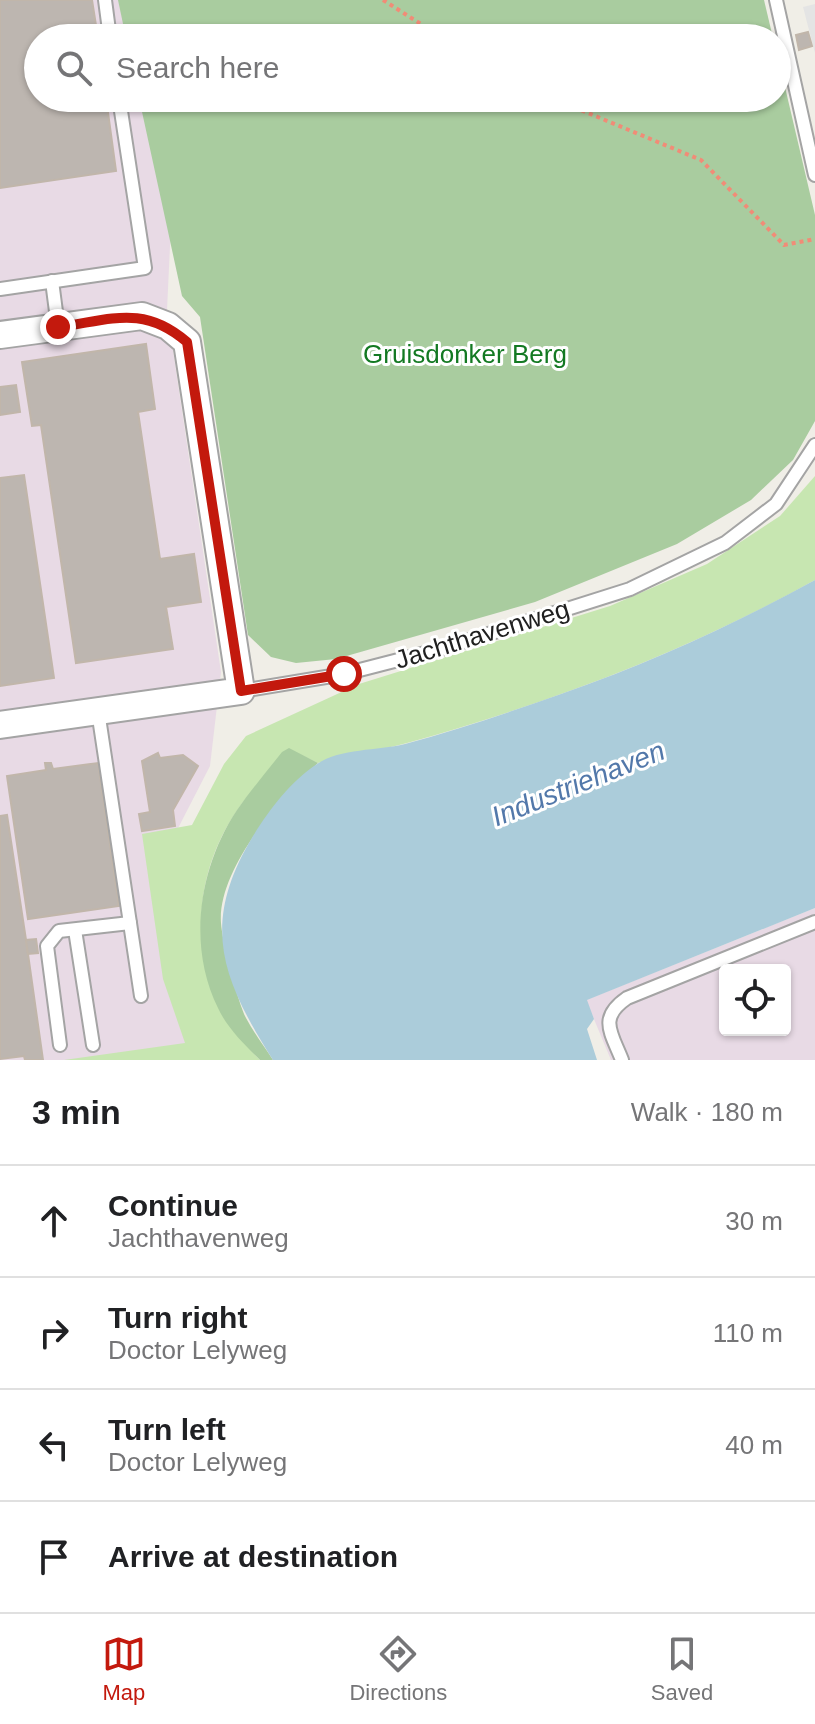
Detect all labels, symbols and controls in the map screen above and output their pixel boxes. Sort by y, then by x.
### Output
search box [24,24,791,112]
icon: search [52,46,96,90]
text: Search here [116,51,279,84]
route end [40,309,76,345]
park label: Gruisdonker Berg [363,339,567,369]
street label: Jachthavenweg [391,593,573,675]
route start [326,656,362,692]
water label: Industriehaven [487,735,669,832]
map controls [719,964,791,1036]
button: locate [719,964,791,1036]
text: 3 min [32,1093,121,1131]
text: Walk · 180 m [631,1097,783,1127]
text: Continue [108,1189,238,1222]
icon: ahead [32,1199,76,1243]
text: 30 m [725,1206,783,1236]
text: Jachthavenweg [108,1223,289,1253]
text: Turn right [108,1301,247,1334]
icon: right [32,1311,76,1355]
text: 110 m [713,1318,783,1348]
text: Doctor Lelyweg [108,1335,287,1365]
text: Turn left [108,1413,226,1446]
icon: left [32,1423,76,1467]
text: 40 m [725,1430,783,1460]
text: Doctor Lelyweg [108,1447,287,1477]
icon: arrive [32,1535,76,1579]
text: Arrive at destination [108,1540,398,1573]
tab: Map [102,1632,146,1706]
tab: Directions [349,1632,447,1706]
tab: Saved [651,1632,713,1706]

